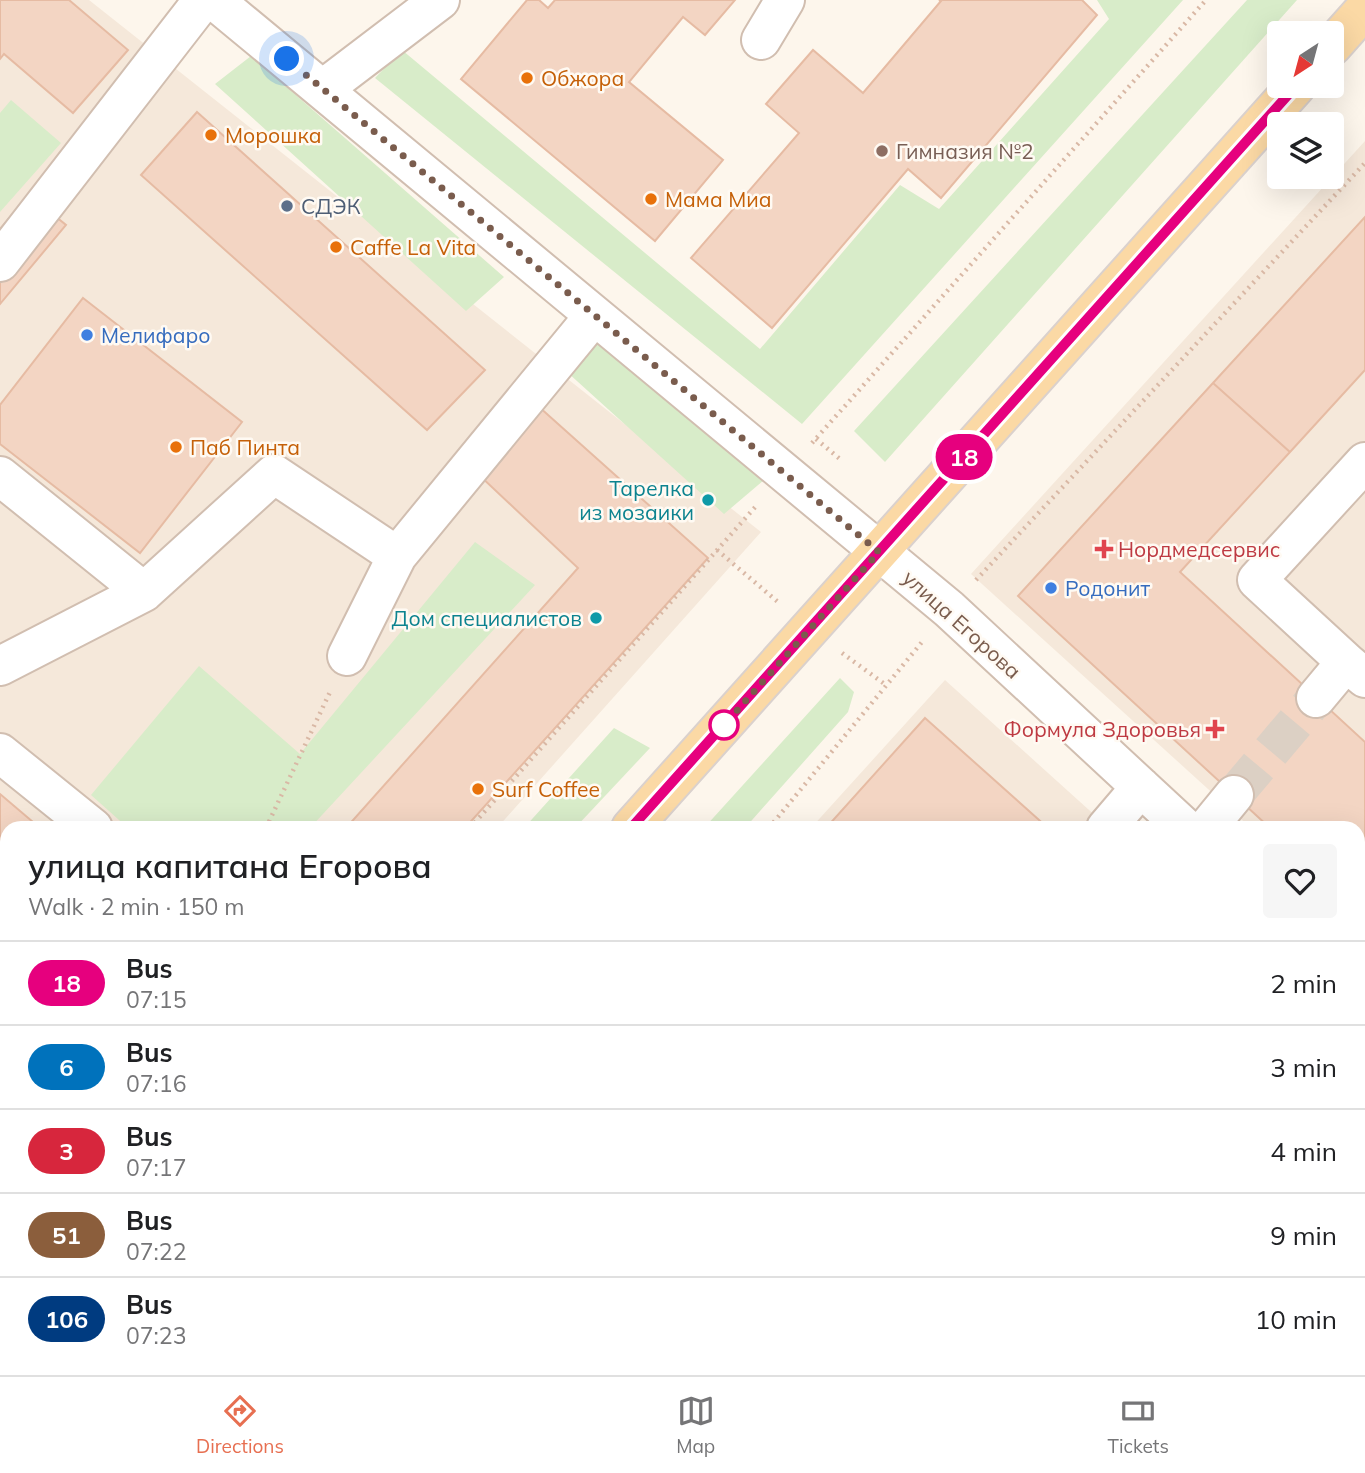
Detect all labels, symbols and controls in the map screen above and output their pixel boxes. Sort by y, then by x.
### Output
north arrow [1267,21,1344,98]
map controls [1267,21,1344,189]
your location [269,41,304,76]
place label: Обжора [541,65,624,91]
marker: Обжора [519,70,535,86]
button: layers [1267,112,1344,189]
place label: Морошка [225,122,322,148]
marker: Морошка [203,127,219,143]
place label: Гимназия №2 [896,138,1034,164]
marker: Гимназия №2 [874,143,890,159]
place label: Мама Миа [665,186,772,212]
marker: Мама Миа [643,191,659,207]
place label: СДЭК [301,193,361,219]
marker: СДЭК [279,198,295,214]
place label: Caffe La Vita [350,234,476,260]
marker: Caffe La Vita [328,239,344,255]
place label: Мелифаро [101,322,210,348]
marker: Мелифаро [79,327,95,343]
place label: Паб Пинта [190,434,300,460]
line badge: 18 [932,434,996,480]
marker: Паб Пинта [168,439,184,455]
text: 18 [950,442,978,472]
place label: Тарелка из мозаики [579,475,694,525]
marker: Тарелка из мозаики [700,492,716,508]
place label: Нордмедсервис [1118,536,1280,562]
marker: Нордмедсервис [1096,541,1112,557]
street label: улица Егорова [898,564,1026,684]
place label: Родонит [1065,575,1151,601]
marker: Родонит [1043,580,1059,596]
place label: Дом специалистов [392,605,582,631]
marker: Дом специалистов [588,610,604,626]
unlabelled marker [709,710,739,740]
place label: Формула Здоровья [1004,716,1201,742]
marker: Формула Здоровья [1207,721,1223,737]
place label: Surf Coffee [492,776,600,802]
marker: Surf Coffee [470,781,486,797]
button: heart [1263,844,1337,918]
text: улица капитана Егорова [28,845,432,886]
text: Walk · 2 min · 150 m [28,892,245,921]
text: Bus [126,952,172,985]
text: 2 min [1270,967,1337,1000]
text: 18 [52,968,81,998]
text: 07:15 [126,985,186,1014]
text: Bus [126,1036,172,1069]
text: 3 min [1270,1051,1337,1084]
text: 6 [59,1052,74,1082]
text: 07:16 [126,1069,186,1098]
text: Bus [126,1120,172,1153]
text: 4 min [1270,1135,1337,1168]
text: 3 [59,1136,74,1166]
text: 07:17 [126,1153,186,1182]
text: Bus [126,1204,172,1237]
text: 9 min [1270,1219,1337,1252]
text: 51 [52,1220,81,1250]
text: 07:22 [126,1237,186,1266]
text: Bus [126,1288,172,1321]
text: 10 min [1255,1303,1337,1336]
text: 106 [45,1304,88,1334]
text: 07:23 [126,1321,186,1350]
tab: Directions [196,1392,284,1458]
tab: Map [676,1392,715,1458]
tab: Tickets [1108,1392,1169,1458]

